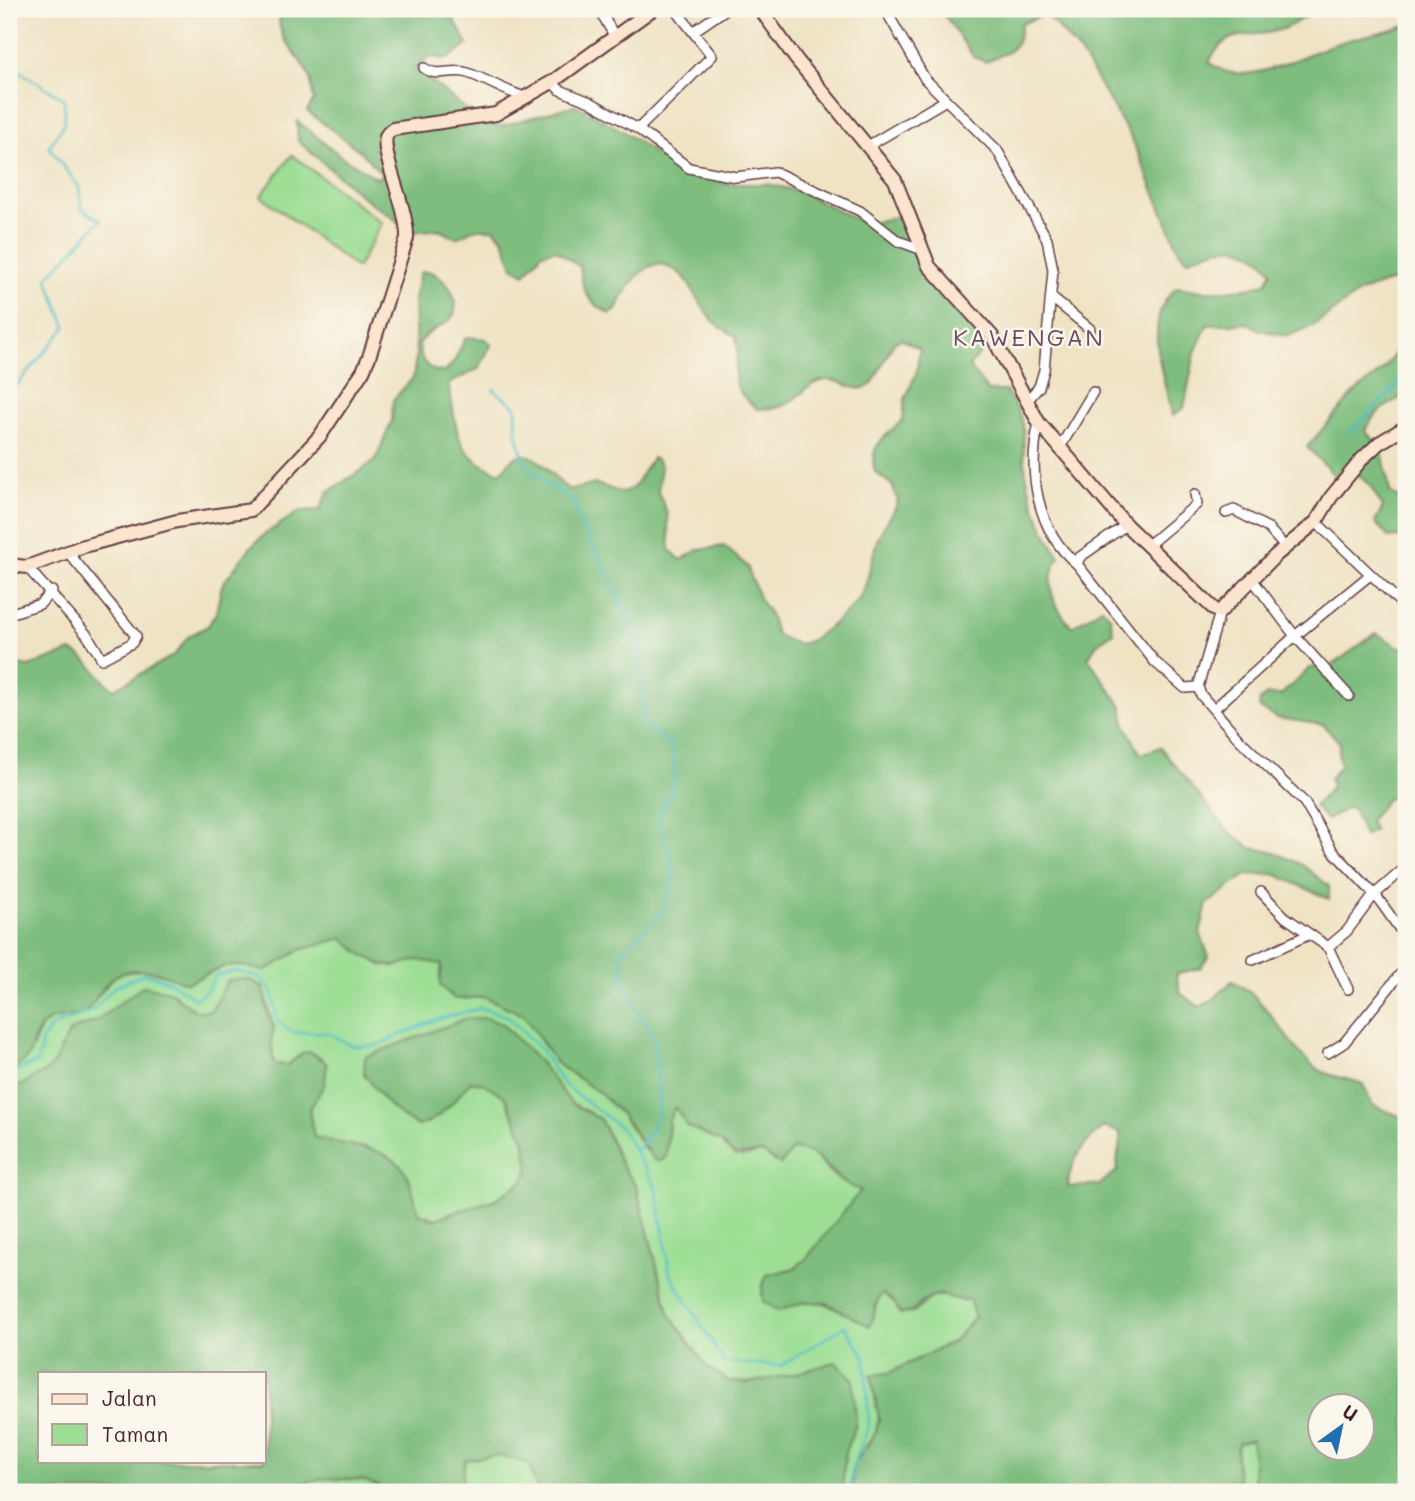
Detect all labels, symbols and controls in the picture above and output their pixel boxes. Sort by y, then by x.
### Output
district label: KAWENGAN [953,321,1105,352]
legend [38,1372,266,1462]
text: Jalan [102,1384,157,1411]
north arrow [1306,1392,1376,1462]
text: U [1338,1398,1363,1426]
text: Taman [102,1420,168,1447]

